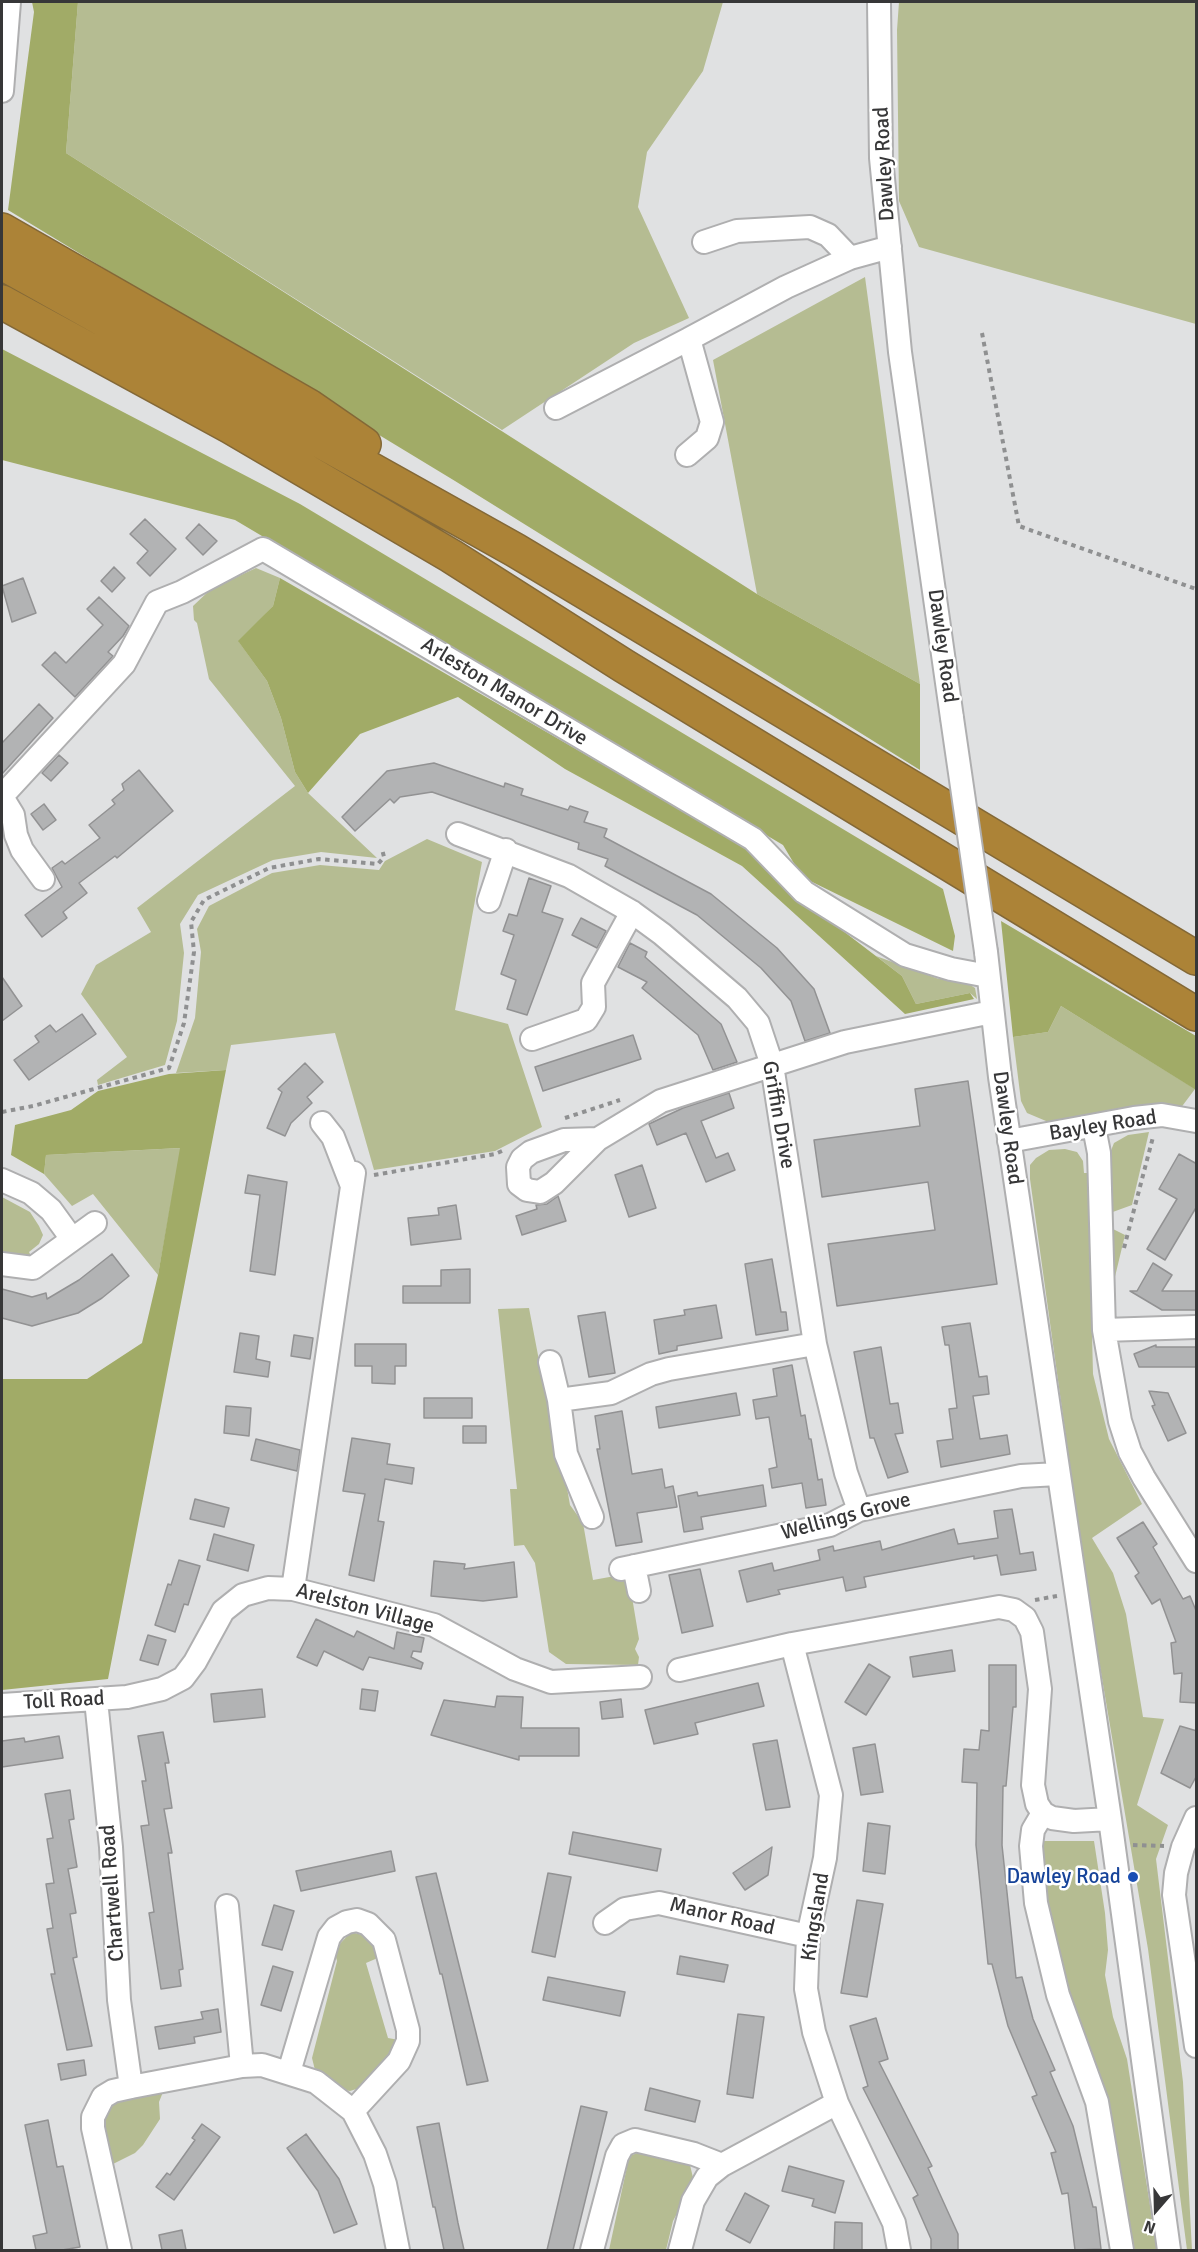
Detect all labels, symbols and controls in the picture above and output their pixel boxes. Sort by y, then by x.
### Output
street label: Dawley Road [869,106,901,222]
street label: Dawley Road [922,588,962,704]
street label: Arleston Manor Drive [416,632,592,752]
street label: Griffin Drive [756,1059,800,1171]
street label: Dawley Road [987,1070,1027,1186]
street label: Bayley Road [1047,1105,1159,1147]
street label: Wellings Grove [779,1488,913,1546]
street label: Arelston Village [293,1578,437,1640]
street label: Toll Road [23,1686,105,1716]
street label: Chartwell Road [96,1824,130,1962]
place label: Dawley Road [1006,1864,1121,1890]
marker: Dawley Road [1126,1870,1140,1884]
street label: Kingsland [797,1871,835,1963]
street label: Manor Road [667,1893,777,1941]
north arrow [1126,2180,1186,2240]
text: N [1141,2216,1159,2238]

